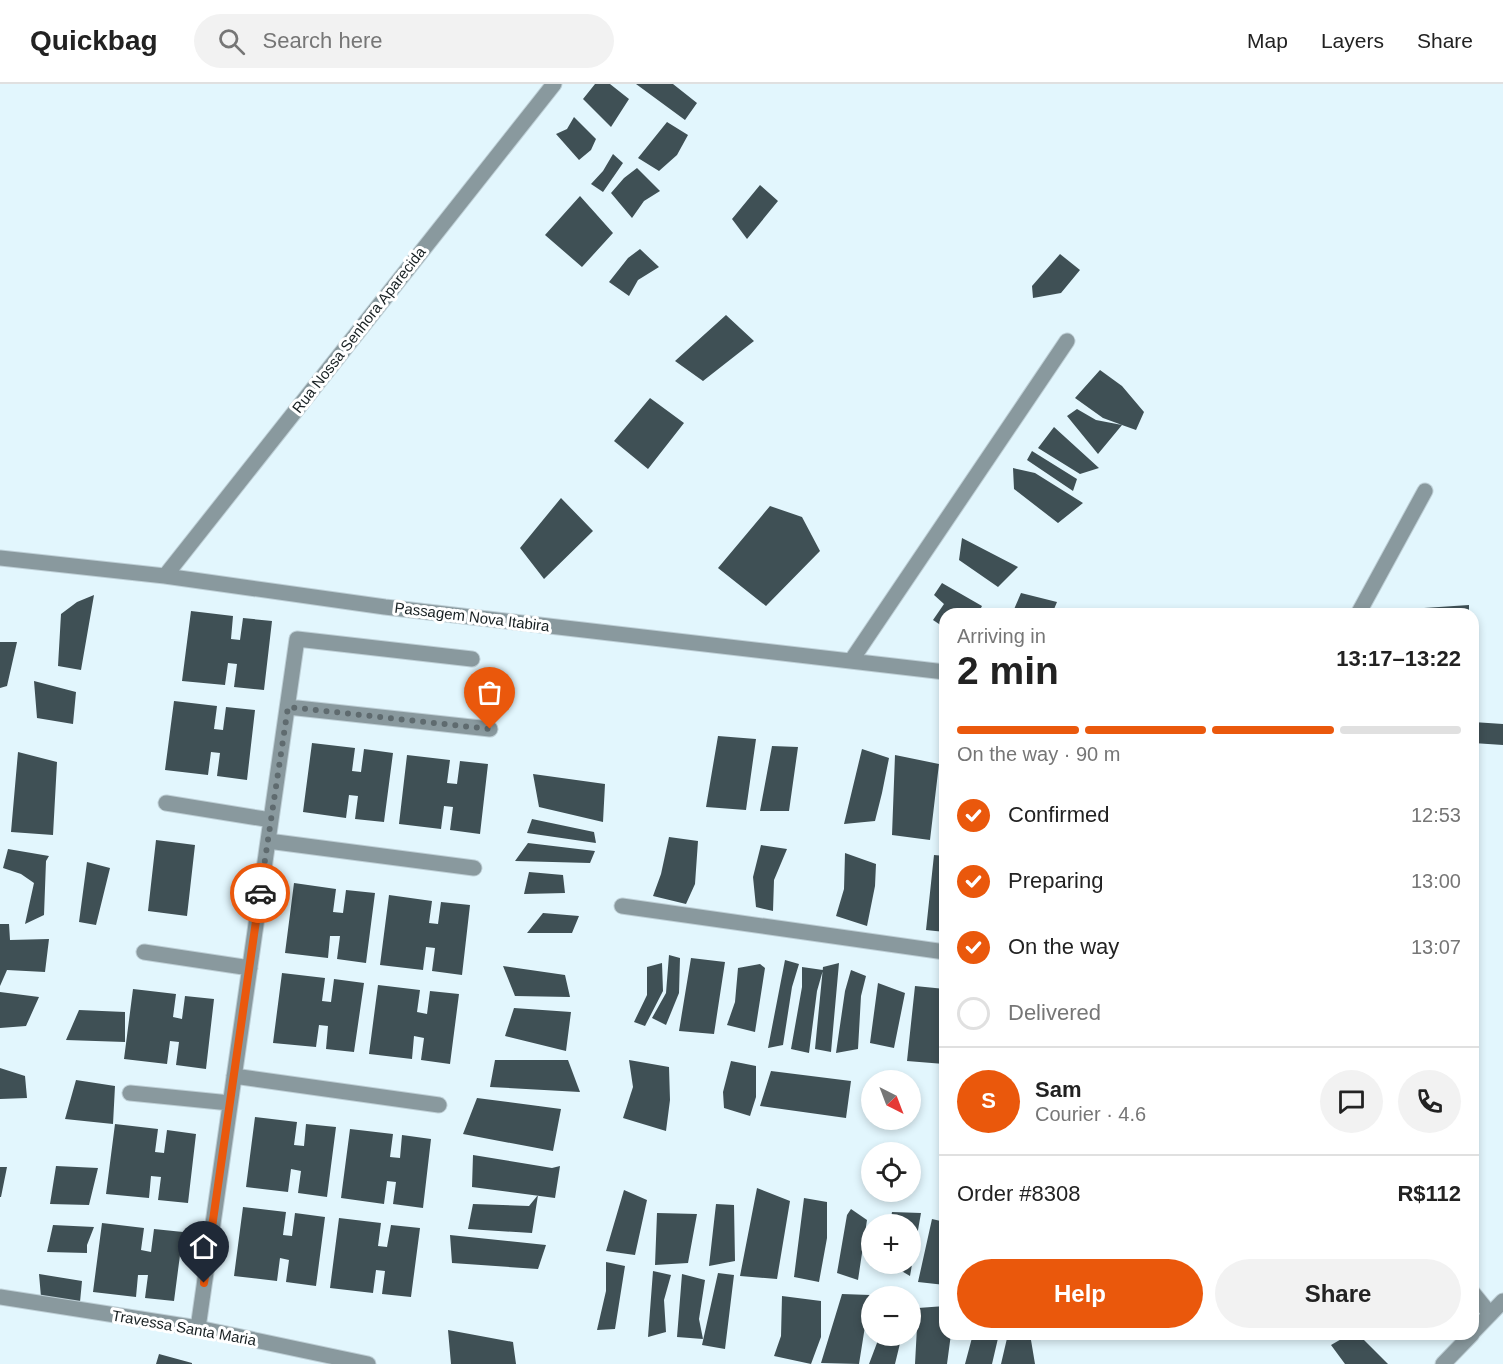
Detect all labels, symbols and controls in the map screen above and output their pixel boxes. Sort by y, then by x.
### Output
search box [194,14,614,68]
text: Quickbag [30,25,158,56]
icon: search [215,25,248,58]
text: Search here [263,28,382,53]
text: Map [1247,29,1288,52]
text: Layers [1321,29,1384,52]
text: Share [1417,29,1473,52]
street label: Rua Nossa Senhora Aparecida [289,243,429,416]
street label: Passagem Nova Itabira [394,599,551,635]
text: Arriving in [957,625,1046,647]
text: 13:17–13:22 [1336,646,1461,671]
text: 2 min [957,649,1059,692]
pin [464,667,515,729]
icon: bag [473,676,506,709]
text: On the way · 90 m [957,743,1120,765]
icon: check [957,799,990,832]
text: Confirmed [1008,802,1109,827]
text: 12:53 [1411,804,1461,826]
courier [230,863,290,923]
icon: check [957,865,990,898]
text: Preparing [1008,868,1103,893]
text: 13:00 [1411,870,1461,892]
icon: car [244,877,277,910]
icon: check [957,931,990,964]
text: On the way [1008,934,1119,959]
text: 13:07 [1411,936,1461,958]
text: Delivered [1008,1000,1101,1025]
north arrow [861,1070,921,1130]
map controls [861,1070,921,1346]
button: chat [1320,1070,1383,1133]
button: phone [1398,1070,1461,1133]
text: Sam [1035,1077,1081,1102]
text: S [981,1088,996,1113]
text: Courier · 4.6 [1035,1103,1146,1125]
button: locate [861,1142,921,1202]
text: Order #8308 [957,1181,1081,1206]
text: R$112 [1397,1181,1461,1206]
button: + [861,1214,921,1274]
pin [178,1221,229,1283]
icon: home [187,1230,220,1263]
button: Help [957,1259,1203,1328]
button: Share [1215,1259,1461,1328]
button: − [861,1286,921,1346]
street label: Travessa Santa Maria [111,1306,258,1349]

